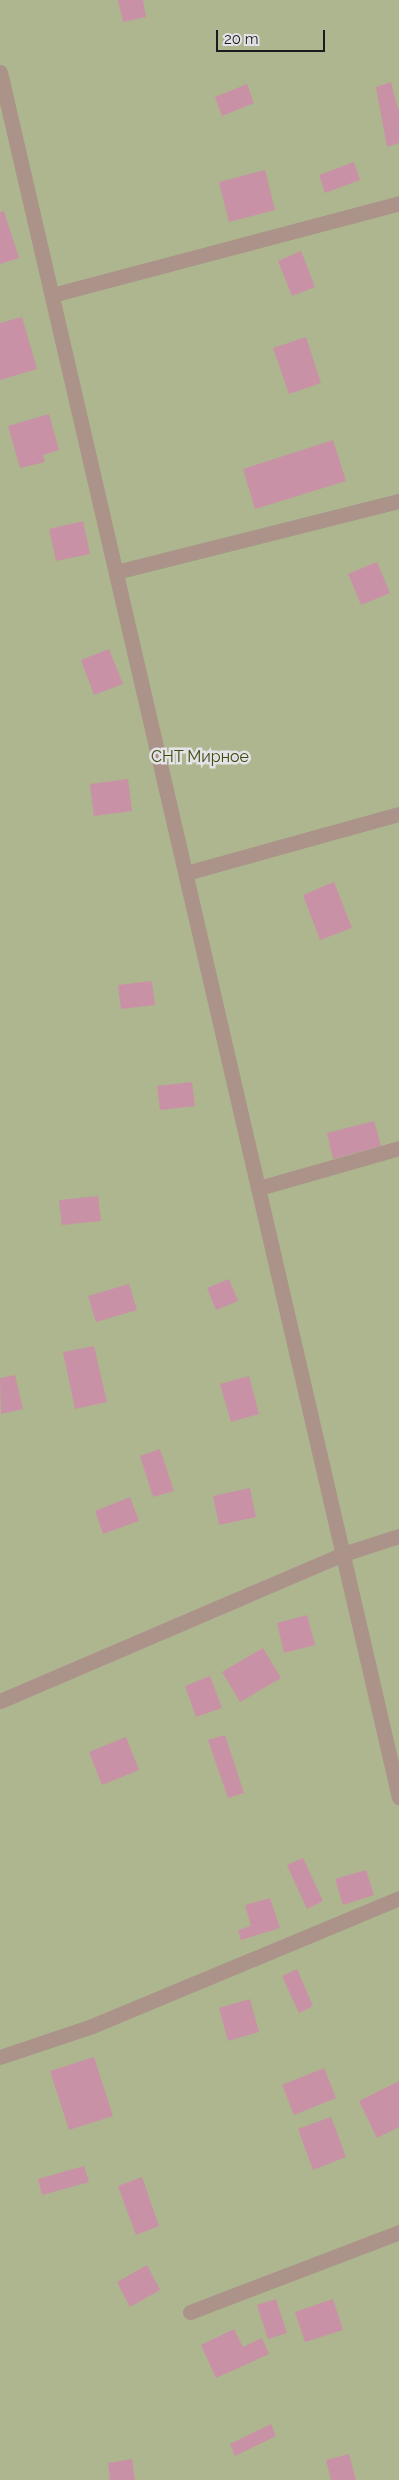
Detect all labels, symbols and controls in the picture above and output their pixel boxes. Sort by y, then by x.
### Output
scale bar [219,20,328,52]
text: 20 m [224,30,259,48]
park label: СНТ Мирное [151,747,249,767]

